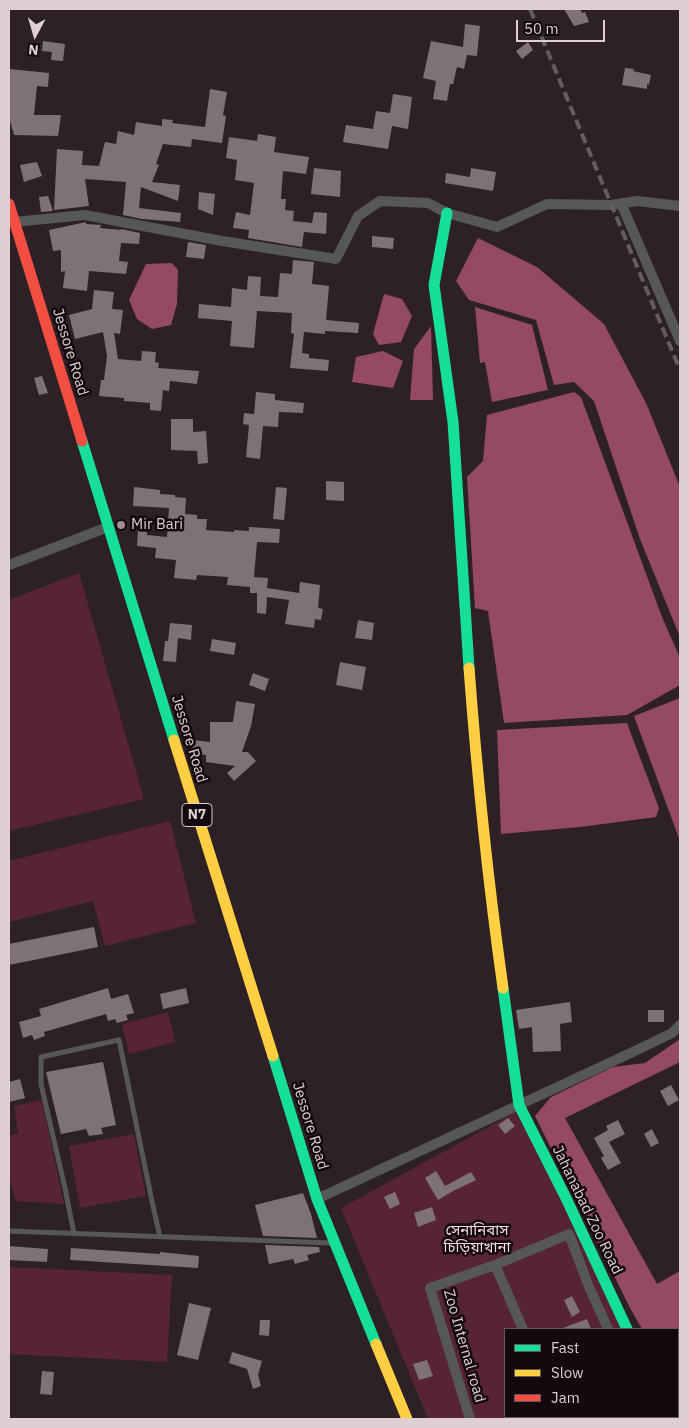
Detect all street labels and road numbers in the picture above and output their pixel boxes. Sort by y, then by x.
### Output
street label: Jessore Road [48,306,92,398]
street label: Jessore Road [167,693,211,785]
road number: N7 [182,804,212,826]
street label: Jessore Road [288,1080,332,1172]
street label: Jahanabad Zoo Road [548,1143,626,1277]
street label: Zoo Internal road [439,1287,489,1405]

